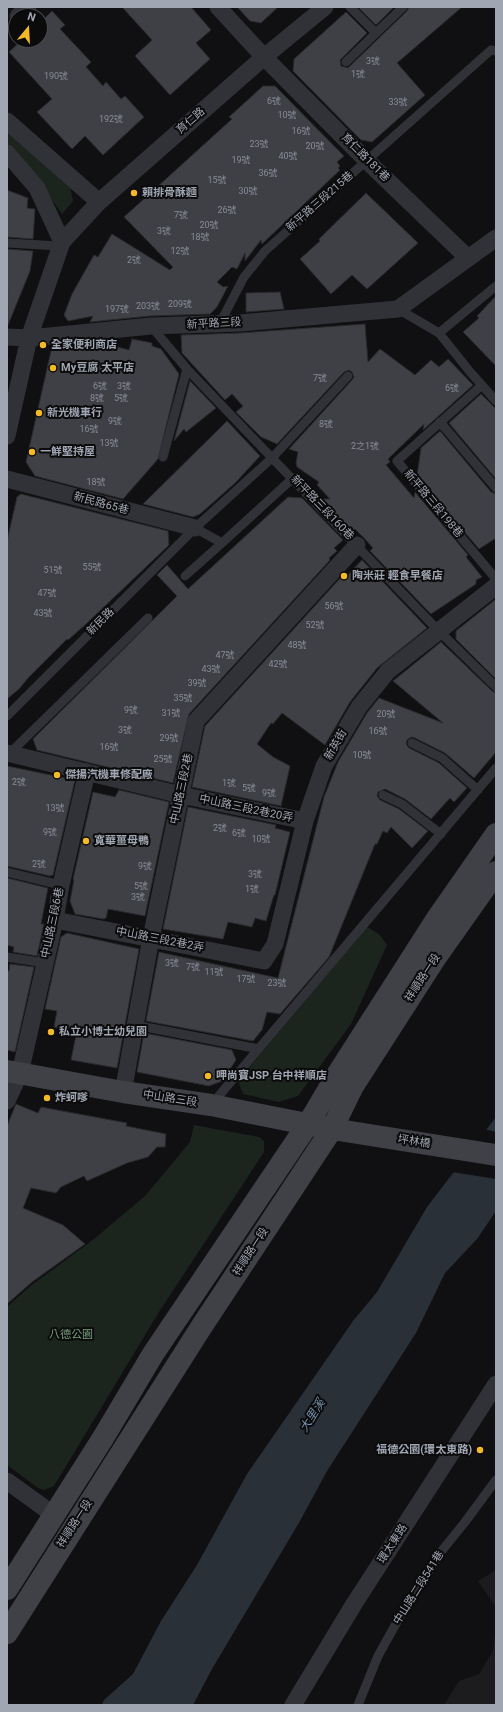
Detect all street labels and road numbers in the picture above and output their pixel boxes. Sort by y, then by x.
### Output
street label: 育仁路 [174,105,208,137]
street label: 育仁路181巷 [338,131,392,185]
street label: 新平路三段215巷 [284,169,356,235]
street label: 新平路三段 [186,316,242,332]
street label: 新平路三段198巷 [401,467,465,541]
street label: 新平路三段160巷 [288,473,356,543]
street label: 新民路65巷 [72,490,130,518]
street label: 新民路 [85,606,117,638]
street label: 新英街 [322,727,350,763]
street label: 中山路三段2巷 [168,752,196,826]
street label: 中山路三段2巷20弄 [198,793,294,825]
street label: 中山路三段6巷 [39,886,67,960]
street label: 中山路三段2巷2弄 [115,925,205,955]
street label: 祥順路一段 [402,951,444,1005]
street label: 中山路三段 [142,1088,198,1110]
street label: 坪林橋 [397,1133,431,1151]
street label: 祥順路一段 [230,1225,272,1279]
street label: 祥順路一段 [54,1497,96,1551]
street label: 環太東路 [375,1522,411,1566]
street label: 中山路二段541巷 [391,1549,447,1627]

